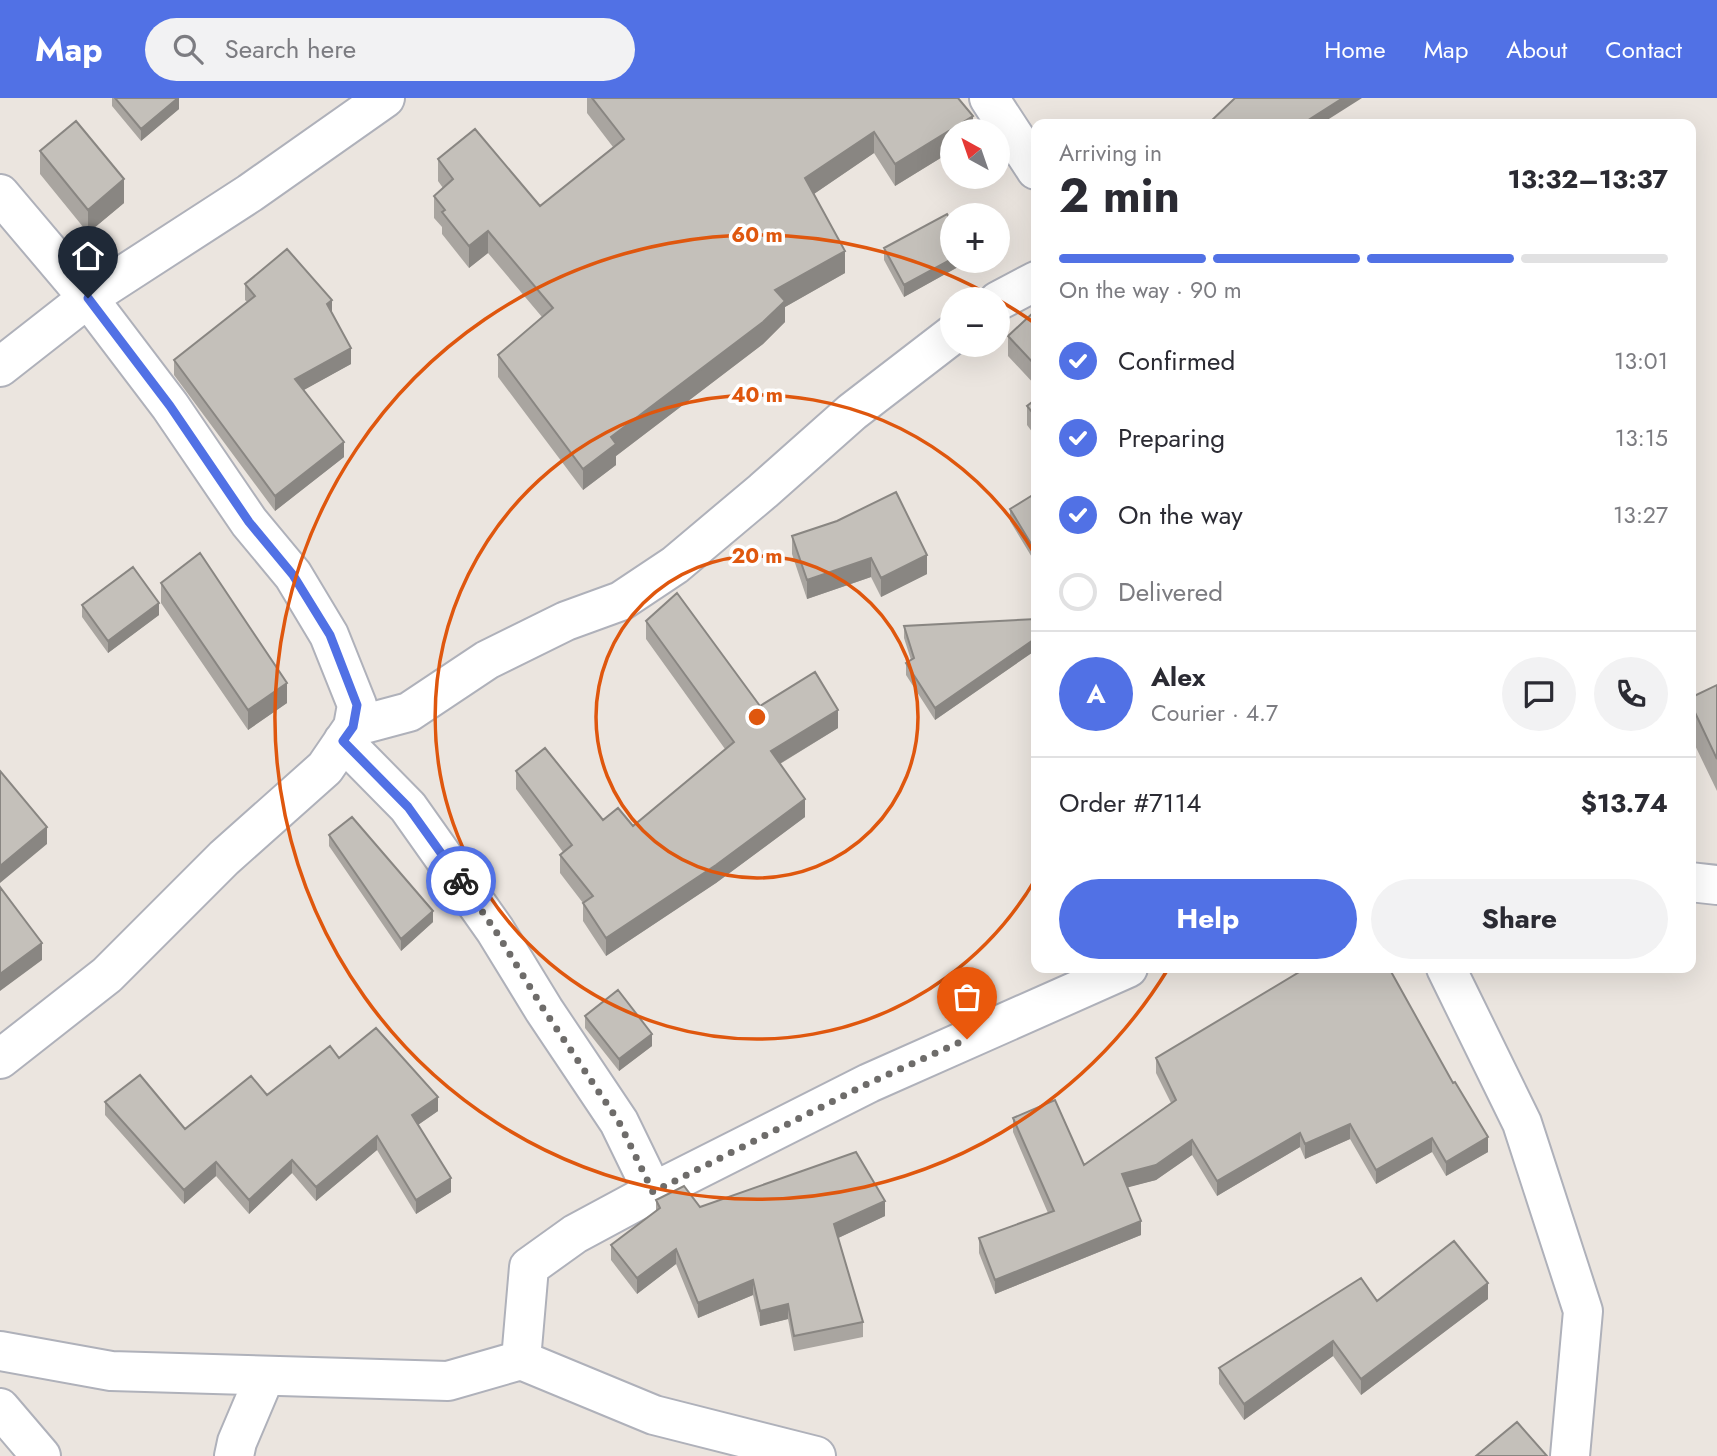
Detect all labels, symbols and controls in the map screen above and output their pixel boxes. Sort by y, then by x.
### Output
search box [145,18,635,81]
text: Map [35,26,103,73]
icon: search [169,30,207,68]
text: Search here [225,30,356,68]
text: Home [1324,32,1386,67]
text: Map [1424,32,1468,67]
text: About [1506,32,1567,67]
text: Contact [1605,32,1682,67]
north arrow [940,119,1010,189]
map controls [940,119,1010,357]
text: Arriving in [1059,136,1162,170]
text: 13:32–13:37 [1507,160,1668,198]
text: 2 min [1059,163,1180,229]
button: + [940,203,1010,273]
text: 60 m [731,220,783,250]
pin [58,226,118,298]
icon: home [69,237,107,275]
text: On the way · 90 m [1059,273,1242,307]
button: − [940,287,1010,357]
icon: check [1059,342,1097,380]
text: Confirmed [1118,342,1235,380]
text: 13:01 [1614,344,1668,378]
text: 40 m [731,380,783,410]
icon: check [1059,419,1097,457]
text: Preparing [1118,419,1225,457]
text: 13:15 [1615,421,1668,455]
icon: check [1059,496,1097,534]
text: On the way [1118,496,1243,534]
text: 13:27 [1613,498,1668,532]
text: 20 m [731,541,783,571]
text: Delivered [1118,573,1223,611]
button: chat [1502,657,1576,731]
button: phone [1594,657,1668,731]
text: Alex [1151,658,1205,696]
text: A [1086,675,1106,713]
text: Courier · 4.7 [1151,696,1278,730]
centre of rings [745,705,769,729]
text: Order #7114 [1059,784,1201,822]
text: $13.74 [1581,784,1668,822]
courier [426,846,496,916]
icon: bike [442,862,480,900]
button: Help [1059,879,1357,959]
button: Share [1371,879,1668,959]
pin [937,967,997,1039]
icon: bag [948,978,986,1016]

